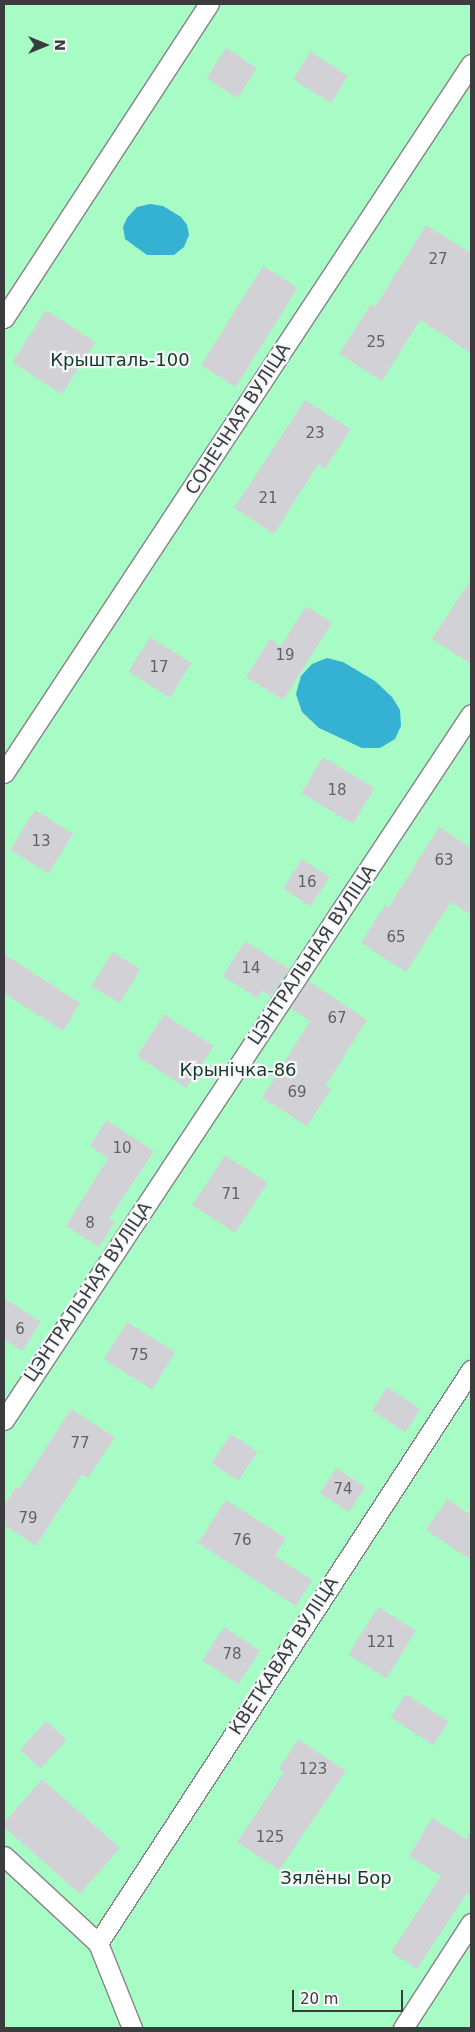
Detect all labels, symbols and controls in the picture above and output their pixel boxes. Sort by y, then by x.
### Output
north arrow [20,20,70,70]
text: N [52,39,68,51]
house number: 27 [428,251,448,269]
house number: 25 [366,334,386,352]
street label: СОНЕЧНАЯ ВУЛІЦА [181,339,295,499]
park label: Крышталь-100 [50,349,190,371]
house number: 23 [305,425,325,443]
house number: 21 [258,490,278,508]
house number: 19 [275,647,295,665]
house number: 17 [149,659,169,677]
house number: 18 [327,782,347,800]
house number: 13 [31,833,51,851]
house number: 63 [434,852,454,870]
street label: ЦЭНТРАЛЬНАЯ ВУЛІЦА [244,861,380,1049]
house number: 16 [297,874,317,892]
house number: 65 [386,929,406,947]
house number: 14 [241,960,261,978]
house number: 67 [327,1010,347,1028]
park label: Крынічка-86 [179,1059,297,1081]
house number: 69 [287,1084,307,1102]
house number: 10 [112,1140,132,1158]
house number: 71 [221,1186,241,1204]
street label: ЦЭНТРАЛЬНАЯ ВУЛІЦА [20,1198,156,1386]
house number: 8 [85,1215,95,1233]
house number: 6 [15,1321,25,1339]
house number: 75 [129,1347,149,1365]
house number: 77 [70,1435,90,1453]
house number: 74 [333,1481,353,1499]
house number: 79 [18,1510,38,1528]
house number: 76 [232,1532,252,1550]
street label: КВЕТКАВАЯ ВУЛІЦА [225,1573,343,1739]
house number: 121 [367,1634,395,1652]
house number: 78 [222,1646,242,1664]
house number: 123 [299,1761,327,1779]
house number: 125 [256,1829,284,1847]
park label: Зялёны Бор [280,1867,392,1889]
scale bar [295,1980,406,2012]
text: 20 m [300,1990,338,2008]

